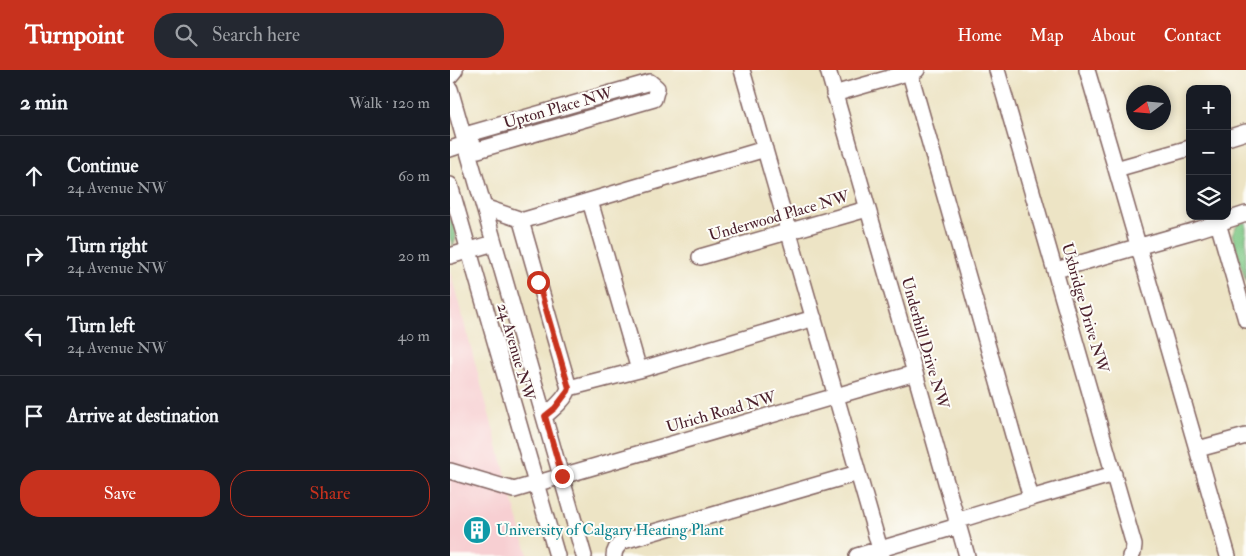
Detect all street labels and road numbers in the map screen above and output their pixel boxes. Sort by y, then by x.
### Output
street label: Upton Place NW [501,83,616,134]
street label: Underwood Place NW [706,186,852,246]
street label: Uxbridge Drive NW [1057,241,1113,376]
street label: Underhill Drive NW [897,275,954,412]
street label: 24 Avenue NW [493,301,540,404]
street label: Ulrich Road NW [664,387,779,437]

